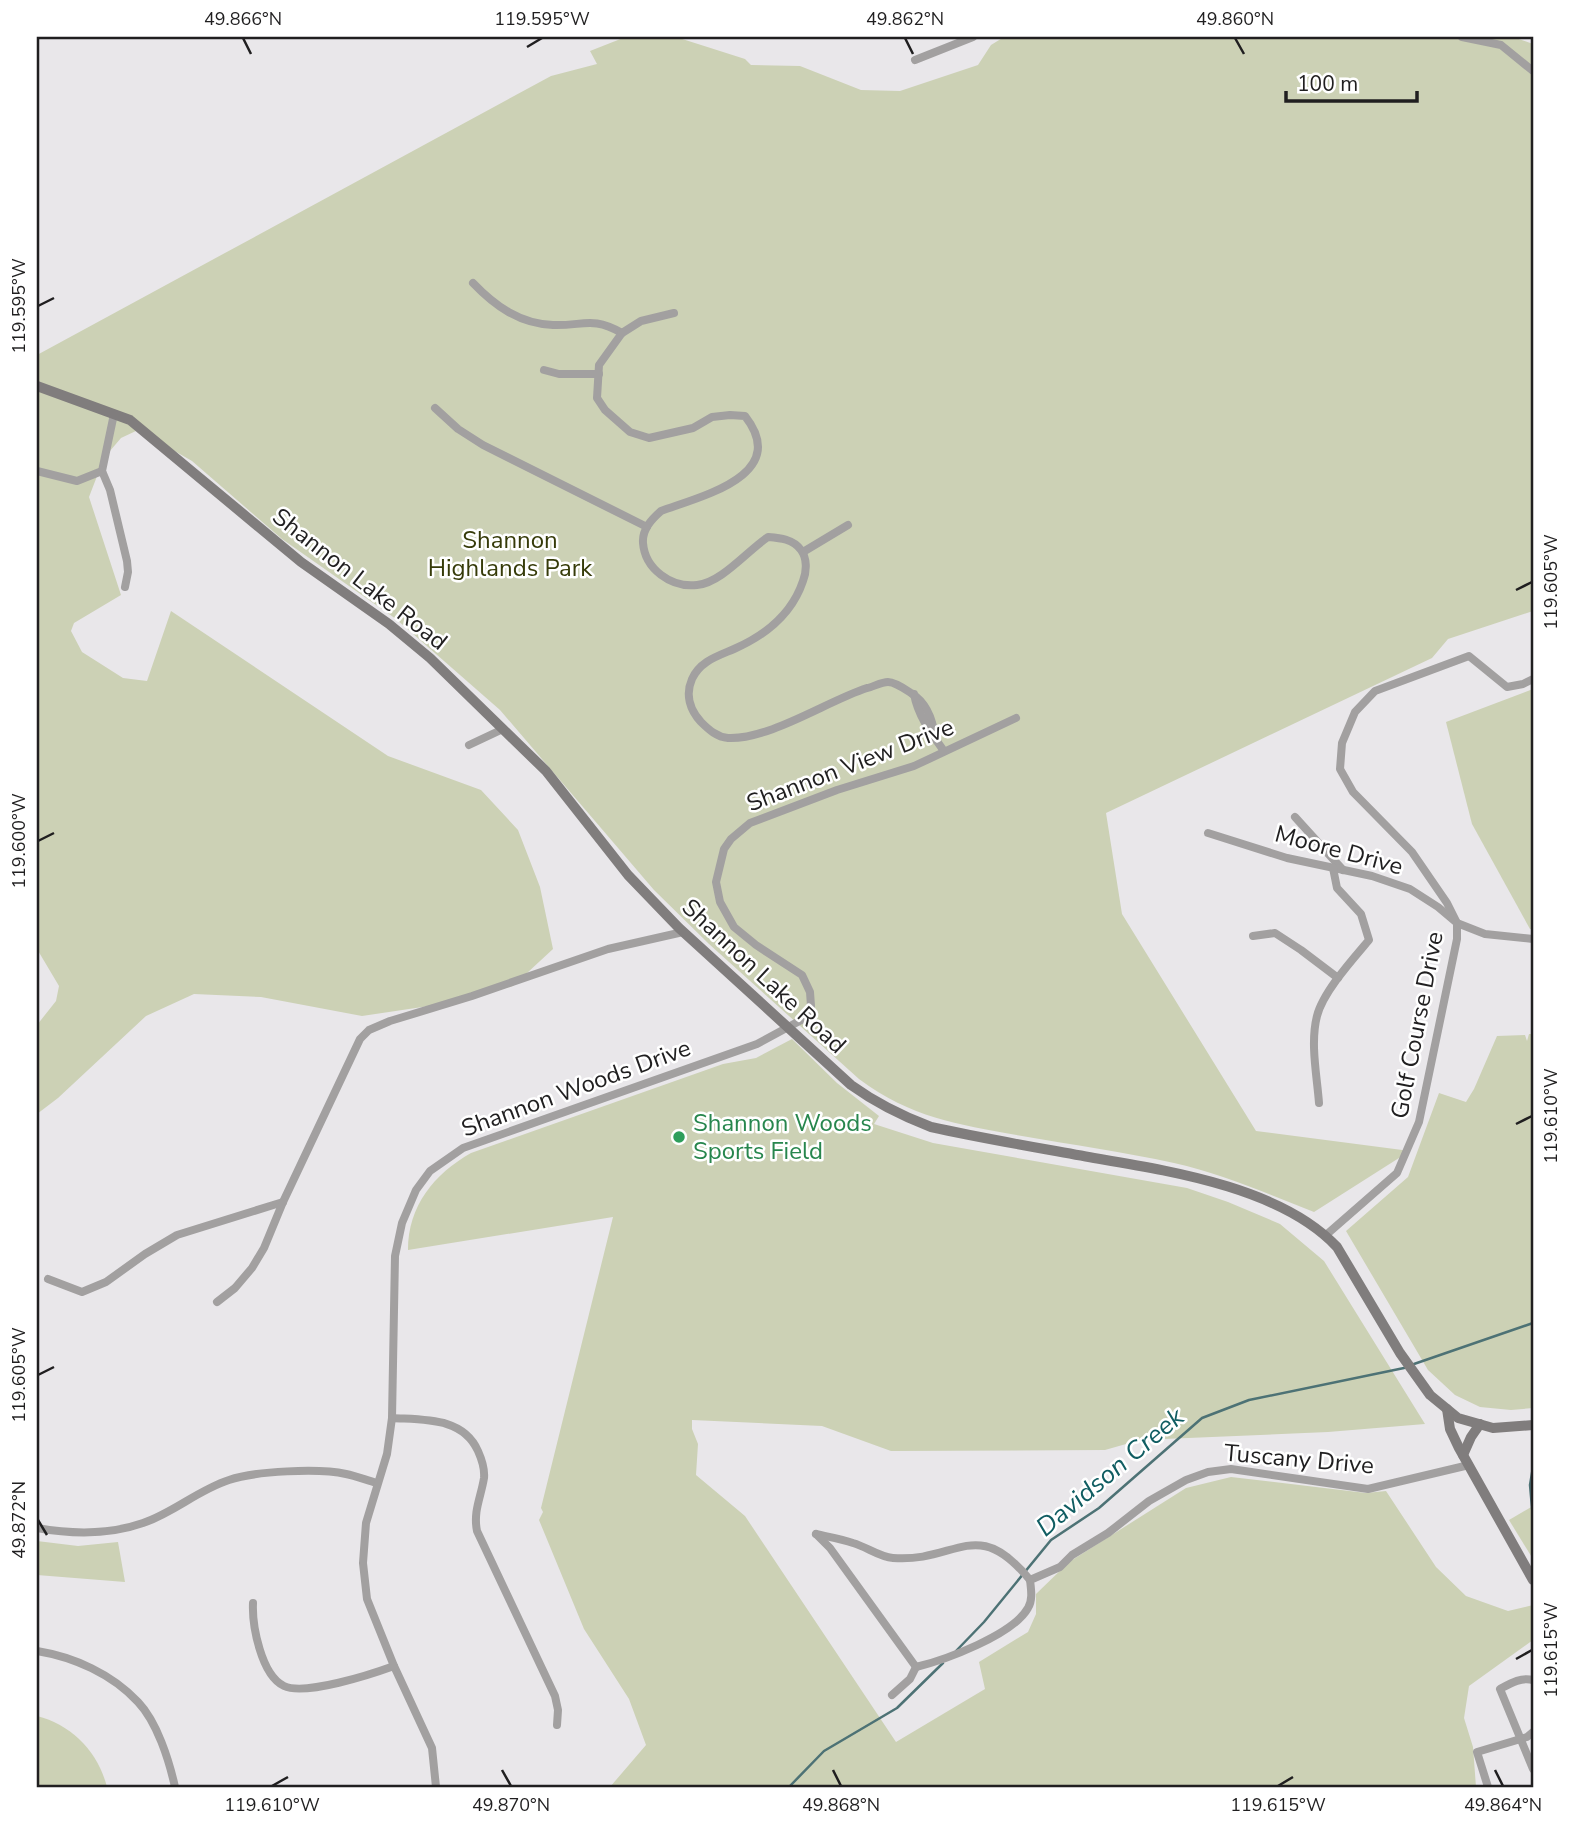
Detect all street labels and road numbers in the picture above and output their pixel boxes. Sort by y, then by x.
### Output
street label: Shannon Lake Road [266,501,454,657]
street label: Shannon View Drive [742,711,958,819]
street label: Moore Drive [1271,818,1407,882]
street label: Shannon Lake Road [675,891,853,1061]
street label: Golf Course Drive [1383,929,1451,1121]
street label: Shannon Woods Drive [457,1032,695,1144]
street label: Tuscany Drive [1223,1437,1375,1481]

